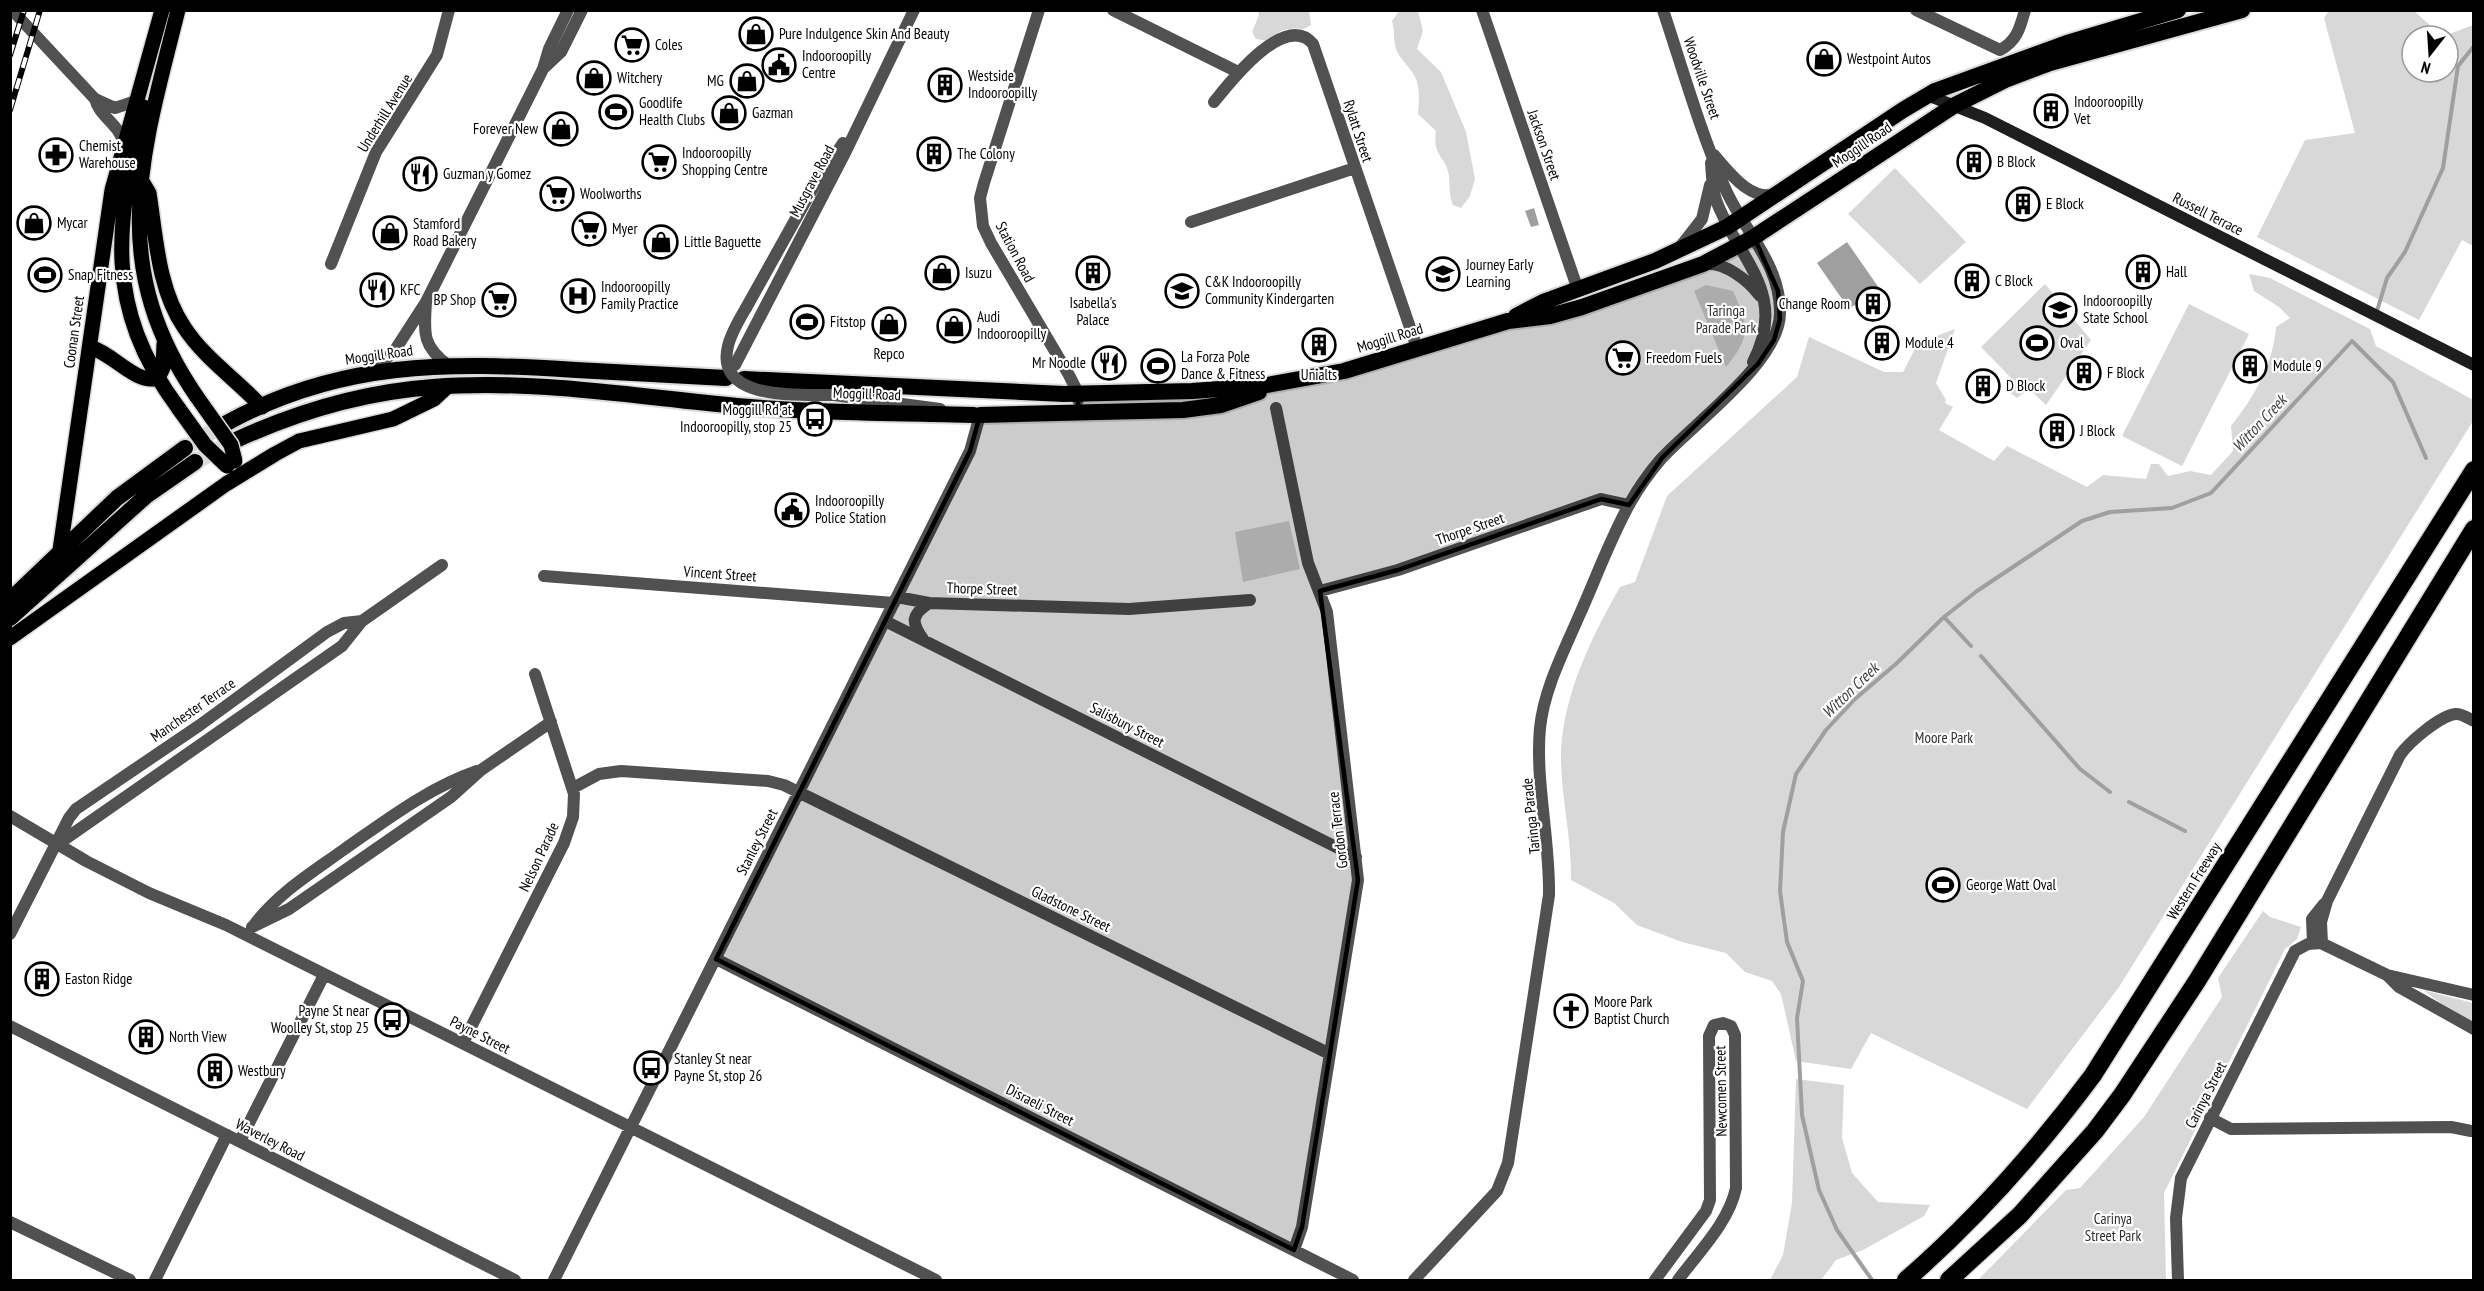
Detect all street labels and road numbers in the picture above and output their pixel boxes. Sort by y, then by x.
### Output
street label: Woodville Street [1680,34,1725,121]
street label: Underhill Avenue [353,70,416,155]
street label: Rylatt Street [1339,97,1377,164]
street label: Jackson Street [1523,106,1565,183]
street label: Moggill Road [1828,118,1895,171]
street label: Musgrave Road [785,142,838,220]
street label: Russell Terrace [2170,188,2247,239]
street label: Station Road [992,218,1039,285]
street label: Coonan Street [59,295,88,369]
street label: Moggill Road [1355,318,1425,357]
street label: Moggill Road [344,340,414,369]
street label: Moggill Road [833,383,901,404]
street label: Thorpe Street [1433,508,1506,549]
street label: Vincent Street [682,561,757,586]
street label: Thorpe Street [946,578,1018,599]
street label: Manchester Terrace [147,673,239,746]
street label: Salisbury Street [1087,698,1168,751]
street label: Taringa Parade [1517,777,1544,855]
street label: Gordon Terrace [1323,791,1352,870]
street label: Stanley Street [732,805,781,878]
street label: Nelson Parade [514,819,563,894]
street label: Western Freeway [2162,838,2225,923]
street label: Gladstone Street [1028,881,1114,936]
street label: Payne Street [447,1011,514,1058]
street label: Newcomen Street [1710,1045,1731,1137]
street label: Carinya Street [2181,1058,2230,1131]
street label: Disraeli Street [1003,1079,1077,1130]
street label: Waverley Road [232,1114,308,1165]

